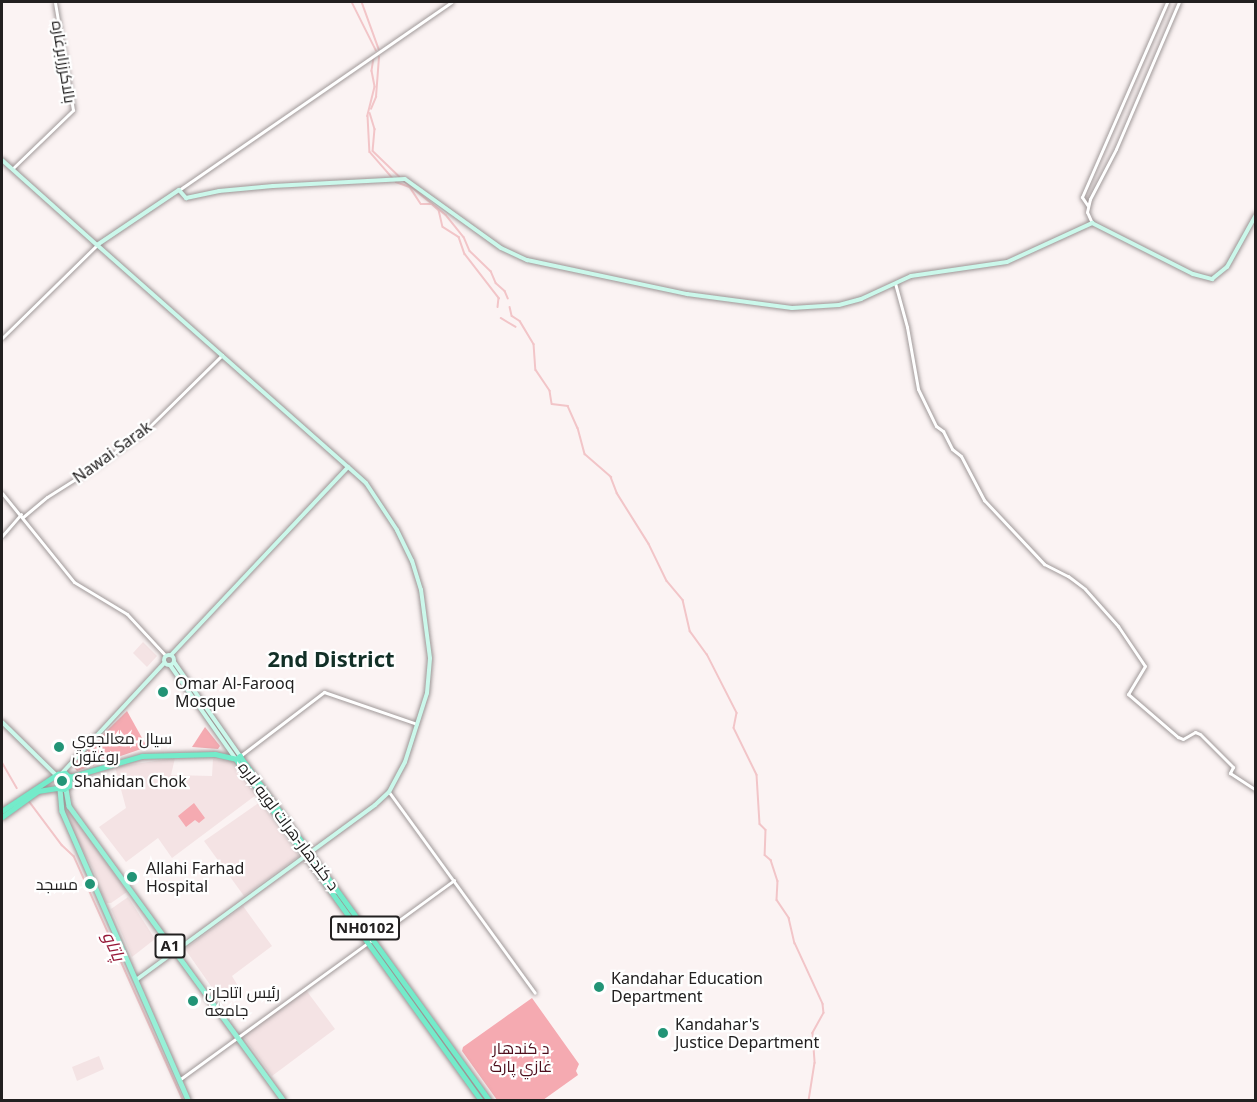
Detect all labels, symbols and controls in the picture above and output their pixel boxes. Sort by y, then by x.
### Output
street label: بالاکرززابرغاره [48,19,80,105]
street label: Nawai Sarak [69,417,155,487]
district label: 2nd District [267,646,395,672]
place label: Omar Al-Farooq Mosque [175,673,294,711]
marker: Omar Al-Farooq Mosque [156,685,170,699]
place label: سيال معالجوي روغتون [72,728,172,766]
marker: سيال معالجوي روغتون [50,738,68,756]
street label: د کندهار-هرات لويه لاره [234,758,344,894]
place label: Shahidan Chok [74,771,187,791]
marker: Shahidan Chok [55,774,69,788]
place label: Allahi Farhad Hospital [146,858,244,896]
marker: Allahi Farhad Hospital [123,868,141,886]
place label: مسجد [36,874,78,894]
marker: مسجد [83,877,97,891]
road number: NH0102 [329,916,401,940]
water label: پاتاو [98,928,130,964]
road number: A1 [154,934,186,958]
place label: Kandahar Education Department [611,968,763,1006]
marker: Kandahar Education Department [592,980,606,994]
place label: رئيس اتاجان جامعه [205,982,280,1020]
marker: رئيس اتاجان جامعه [186,994,200,1008]
place label: Kandahar's Justice Department [675,1014,819,1052]
marker: Kandahar's Justice Department [656,1026,670,1040]
park label: د کندهار غازي پارک [490,1038,552,1076]

